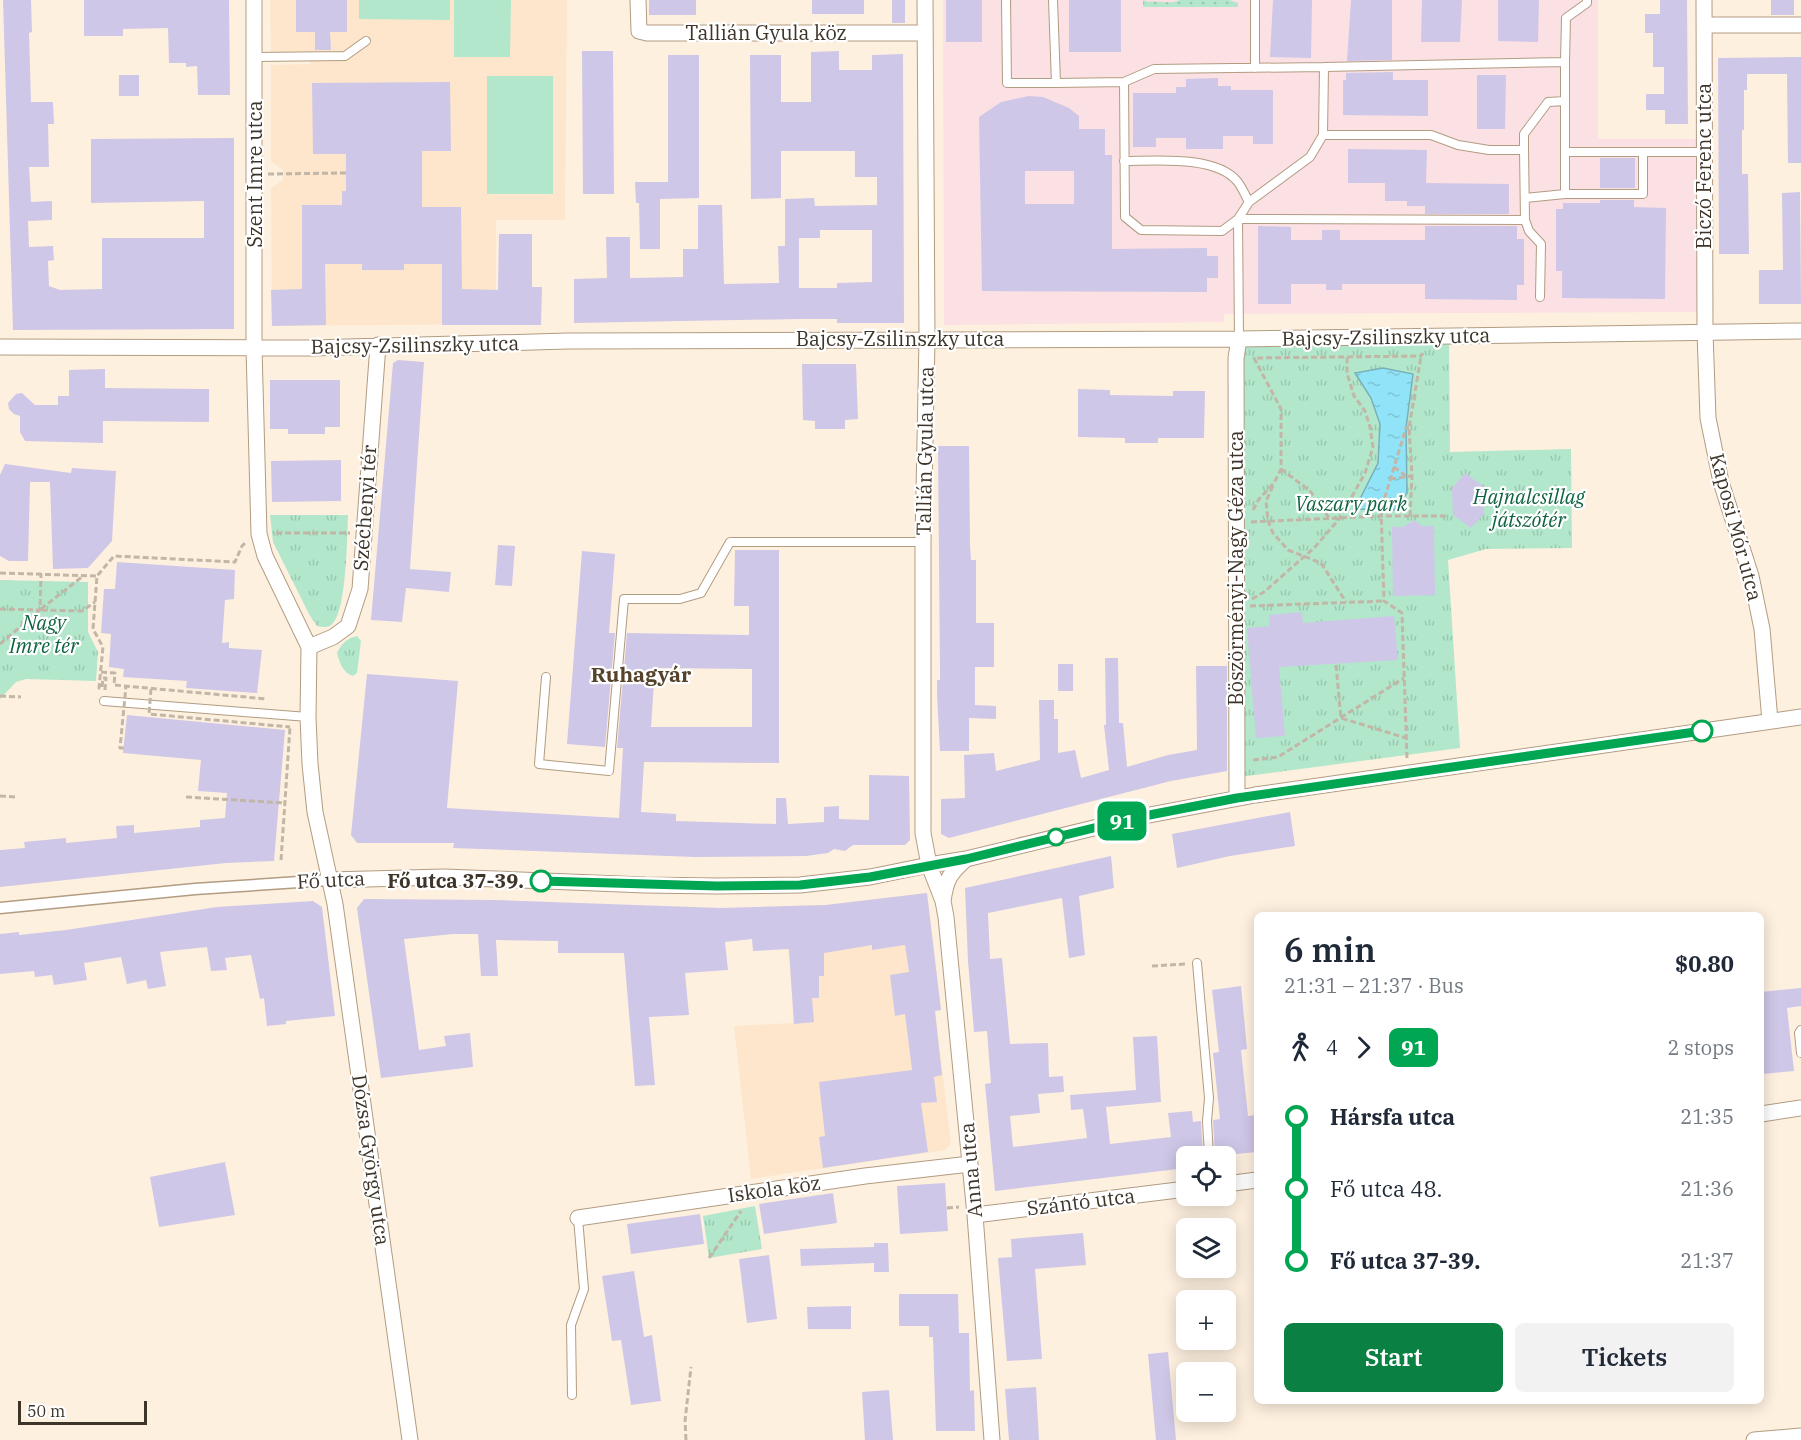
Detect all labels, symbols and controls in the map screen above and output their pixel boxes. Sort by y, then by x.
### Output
street label: Tallián Gyula köz [685,19,847,46]
street label: Biczó Ferenc utca [1690,83,1717,249]
street label: Szent Imre utca [241,100,268,248]
street label: Bajcsy-Zsilinszky utca [1281,321,1491,352]
street label: Bajcsy-Zsilinszky utca [796,325,1004,352]
street label: Bajcsy-Zsilinszky utca [310,329,520,360]
street label: Tallián Gyula utca [910,366,939,536]
street label: Böszörményi-Nagy Géza utca [1222,430,1249,706]
street label: Széchenyi tér [347,444,382,572]
street label: Kaposi Mór utca [1704,450,1769,604]
park label: Hajnalcsillag játszótér [1472,483,1586,533]
park label: Vaszary park [1295,490,1408,517]
park label: Nagy Imre tér [8,609,80,659]
district label: Ruhagyár [591,660,692,688]
unlabelled marker [1691,720,1713,742]
line badge: 91 [1095,802,1149,840]
text: 91 [1109,807,1135,835]
unlabelled marker [1047,828,1065,846]
street label: Fő utca [296,864,366,895]
place label: Fő utca 37-39. [387,867,524,894]
marker: Fő utca 37-39. [530,870,552,892]
text: 6 min [1284,928,1376,971]
text: $0.80 [1675,949,1734,978]
text: 21:31 – 21:37 · Bus [1284,972,1464,999]
icon: walk [1284,1031,1317,1064]
icon: forward [1347,1031,1380,1064]
text: 91 [1401,1033,1426,1061]
text: 4 [1326,1034,1338,1061]
text: 2 stops [1667,1034,1734,1061]
street label: Dózsa György utca [346,1073,397,1247]
text: Hársfa utca [1330,1102,1455,1131]
text: 21:35 [1680,1103,1734,1130]
street label: Anna utca [953,1121,988,1219]
map controls [1176,1146,1236,1422]
button: locate [1176,1146,1236,1206]
street label: Iskola köz [726,1169,822,1208]
text: Fő utca 48. [1330,1174,1443,1203]
text: 21:36 [1680,1175,1734,1202]
street label: Szántó utca [1025,1181,1137,1222]
button: layers [1176,1218,1236,1278]
text: Fő utca 37-39. [1330,1246,1480,1275]
text: 21:37 [1680,1247,1734,1274]
button: + [1176,1290,1236,1350]
button: Start [1284,1323,1503,1392]
button: Tickets [1515,1323,1734,1392]
button: − [1176,1362,1236,1422]
scale bar [18,1398,147,1426]
text: 50 m [27,1401,65,1421]

